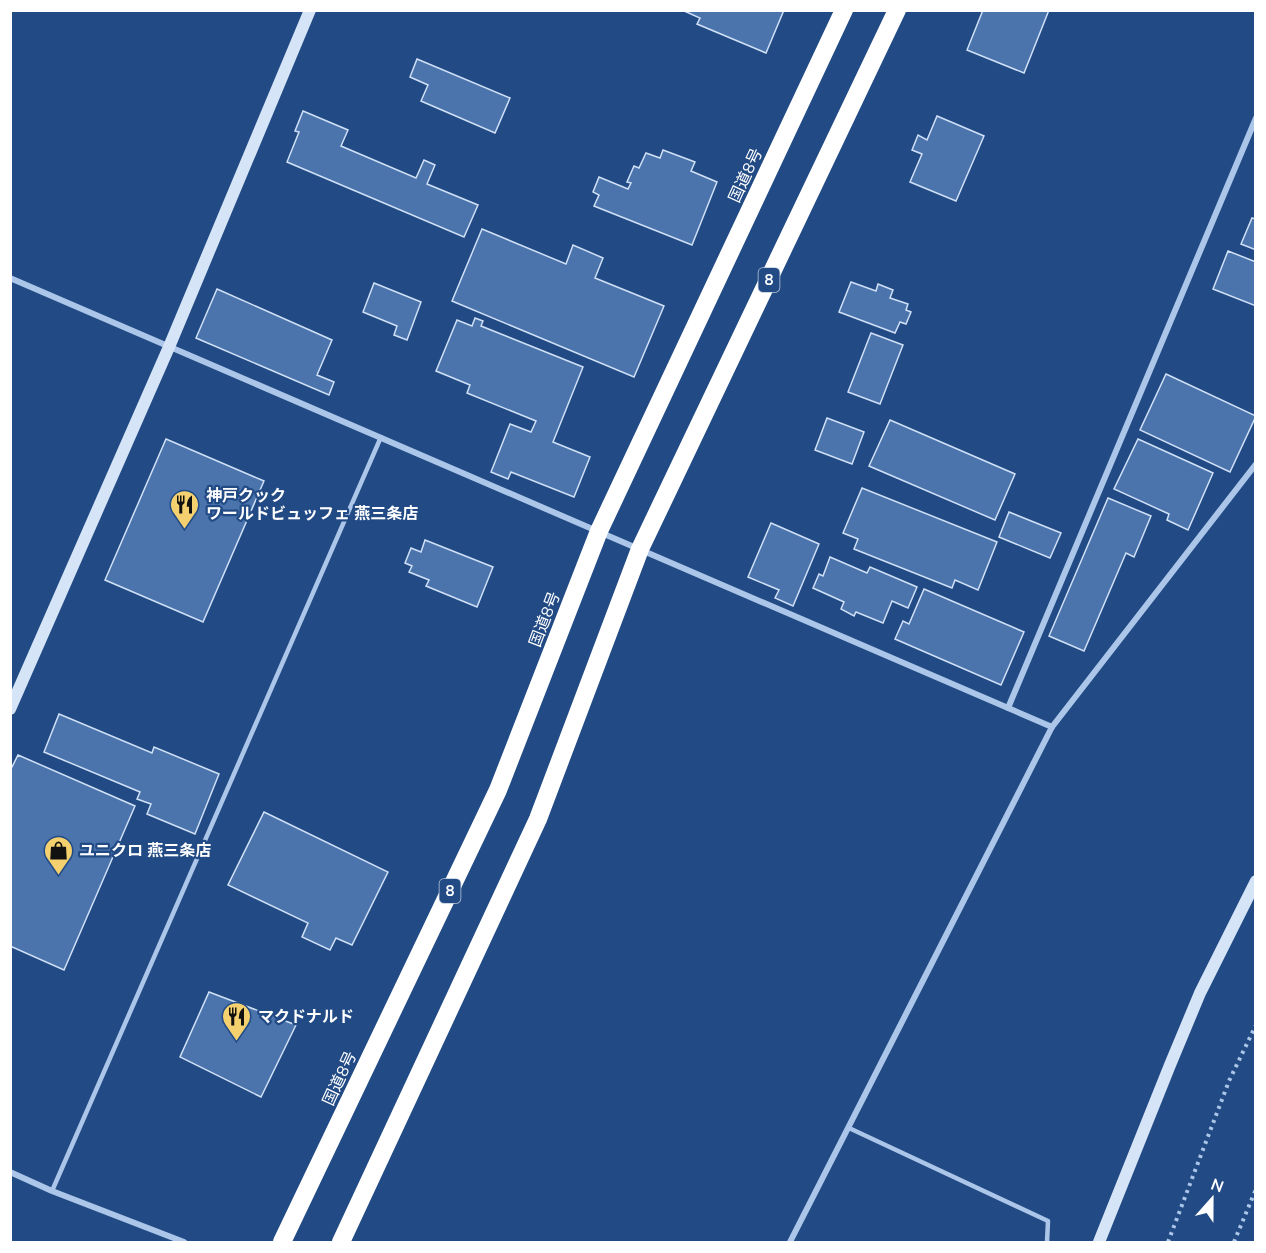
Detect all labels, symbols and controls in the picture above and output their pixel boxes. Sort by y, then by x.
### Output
street label: 国道8号 [724,145,768,206]
road number: 8 [758,268,780,292]
place label: 神戸クック ワールドビュッフェ 燕三条店 [206,485,418,525]
restaurant icon: 神戸クック ワールドビュッフェ 燕三条店 [169,488,201,530]
street label: 国道8号 [524,589,566,650]
shop icon: ユニクロ 燕三条店 [42,834,74,876]
place label: ユニクロ 燕三条店 [79,840,211,862]
road number: 8 [440,879,460,903]
restaurant icon: マクドナルド [221,1000,253,1042]
place label: マクドナルド [258,1006,354,1028]
street label: 国道8号 [318,1048,362,1109]
north arrow [1182,1169,1242,1229]
text: N [1207,1174,1227,1198]

